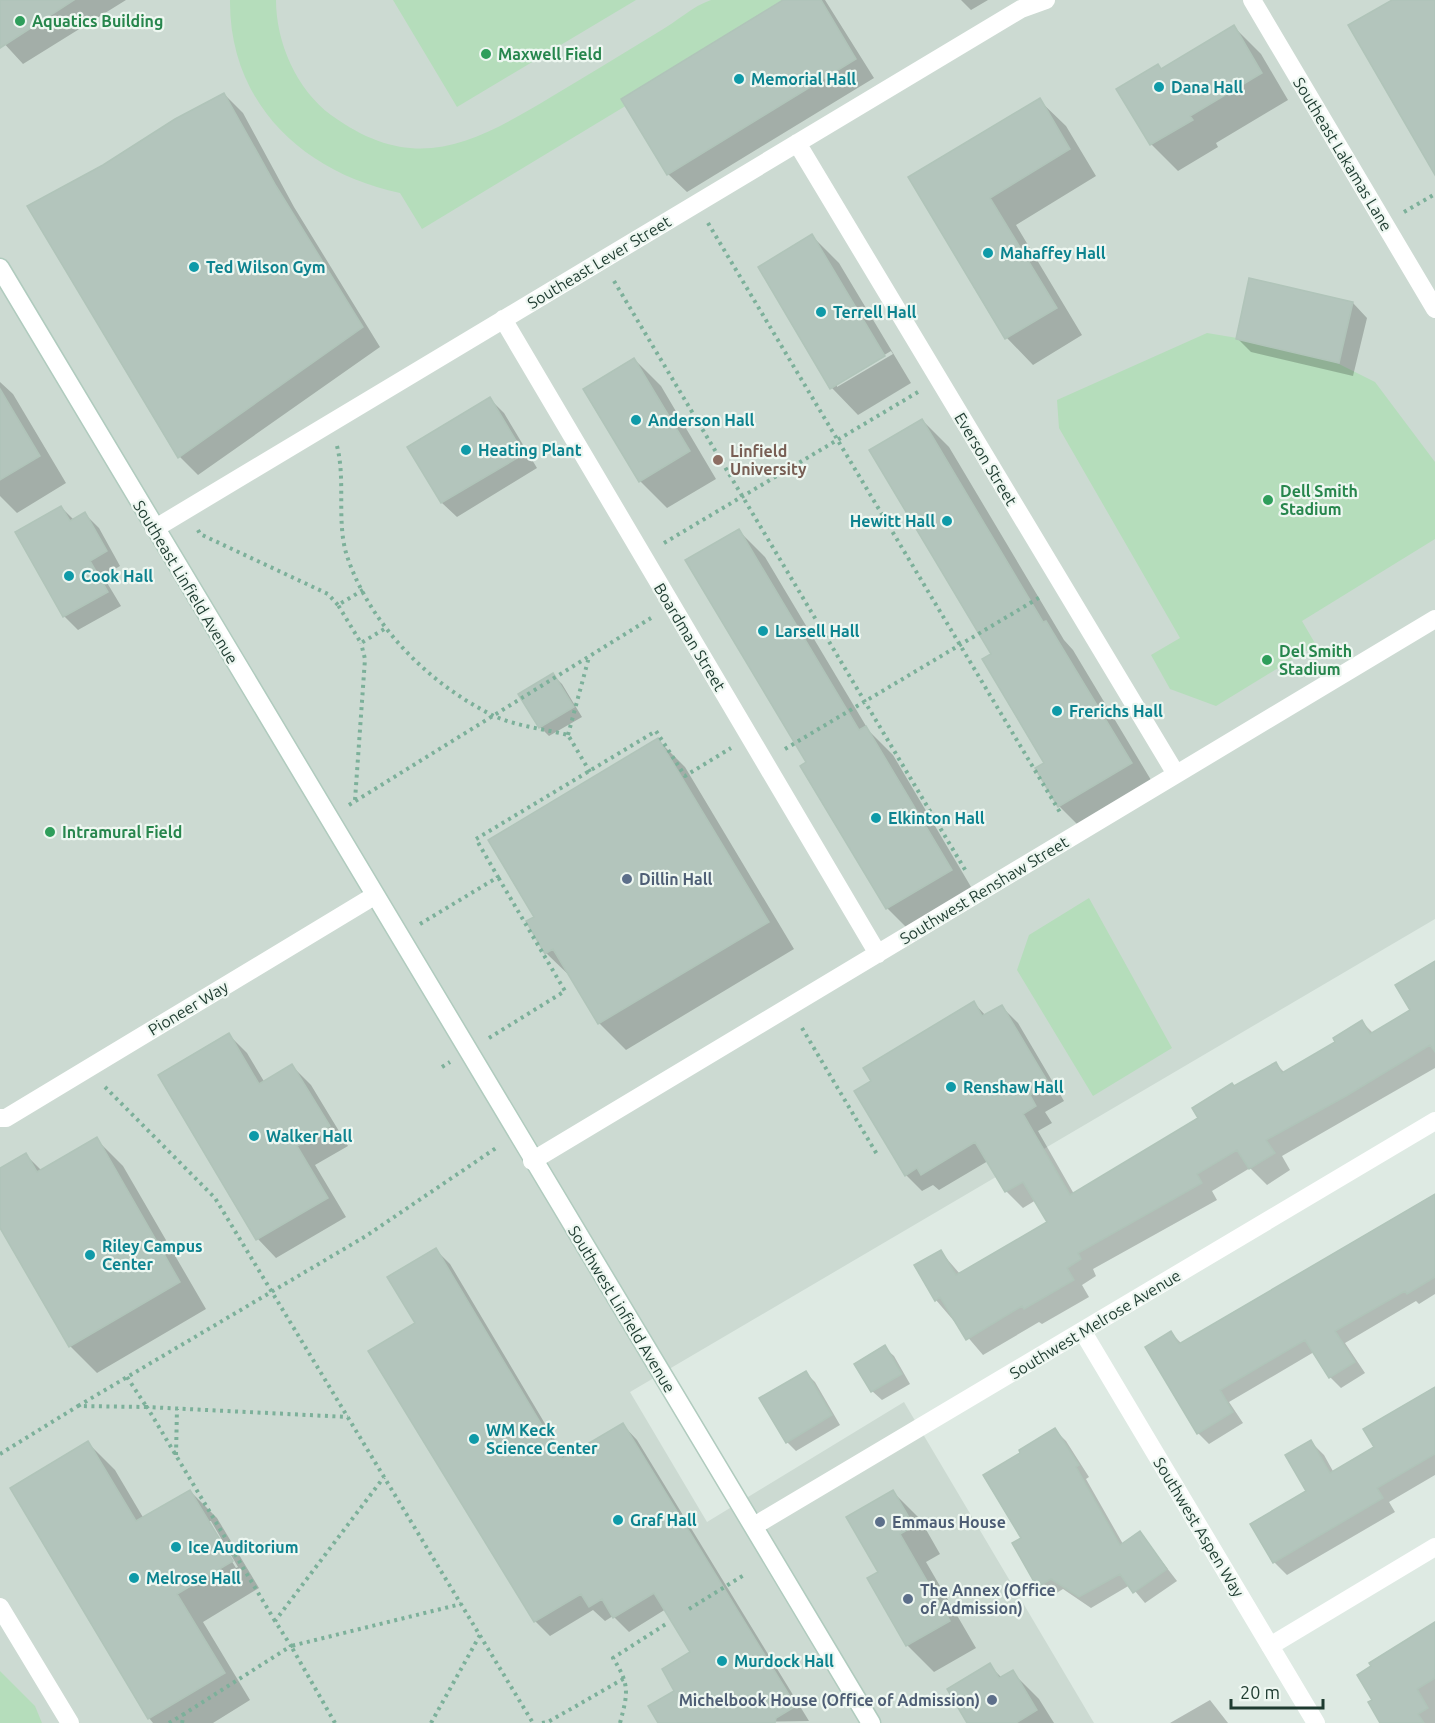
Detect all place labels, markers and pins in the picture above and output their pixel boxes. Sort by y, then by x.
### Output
place label: Aquatics Building [32,12,163,30]
marker: Aquatics Building [13,14,27,28]
place label: Maxwell Field [498,45,602,63]
marker: Maxwell Field [479,47,493,61]
place label: Memorial Hall [751,70,856,88]
marker: Memorial Hall [732,72,746,86]
place label: Dana Hall [1171,78,1243,96]
marker: Dana Hall [1152,80,1166,94]
place label: Mahaffey Hall [1000,244,1106,262]
marker: Mahaffey Hall [981,246,995,260]
place label: Ted Wilson Gym [206,258,326,276]
marker: Ted Wilson Gym [187,260,201,274]
place label: Terrell Hall [833,303,917,321]
marker: Terrell Hall [814,305,828,319]
place label: Anderson Hall [648,411,754,429]
marker: Anderson Hall [629,413,643,427]
place label: Heating Plant [478,441,582,459]
place label: Linfield University [730,442,807,478]
marker: Heating Plant [459,443,473,457]
marker: Linfield University [711,453,725,467]
place label: Dell Smith Stadium [1280,482,1358,518]
marker: Dell Smith Stadium [1261,493,1275,507]
place label: Hewitt Hall [850,512,935,530]
marker: Hewitt Hall [940,514,954,528]
place label: Cook Hall [81,567,153,585]
marker: Cook Hall [62,569,76,583]
place label: Larsell Hall [775,622,860,640]
marker: Larsell Hall [756,624,770,638]
place label: Del Smith Stadium [1279,642,1352,678]
marker: Del Smith Stadium [1260,653,1274,667]
place label: Frerichs Hall [1069,702,1163,720]
marker: Frerichs Hall [1050,704,1064,718]
place label: Elkinton Hall [888,809,985,827]
marker: Elkinton Hall [869,811,883,825]
place label: Intramural Field [62,823,182,841]
marker: Intramural Field [43,825,57,839]
place label: Dillin Hall [639,870,713,888]
marker: Dillin Hall [620,872,634,886]
place label: Renshaw Hall [963,1078,1064,1096]
marker: Renshaw Hall [944,1080,958,1094]
place label: Walker Hall [266,1127,352,1145]
marker: Walker Hall [247,1129,261,1143]
place label: Riley Campus Center [102,1237,203,1273]
marker: Riley Campus Center [83,1248,97,1262]
place label: WM Keck Science Center [486,1421,598,1457]
marker: WM Keck Science Center [467,1432,481,1446]
place label: Graf Hall [630,1511,697,1529]
marker: Graf Hall [611,1513,625,1527]
place label: Emmaus House [892,1513,1006,1531]
marker: Emmaus House [873,1515,887,1529]
place label: Ice Auditorium [188,1538,298,1556]
marker: Ice Auditorium [169,1540,183,1554]
place label: Melrose Hall [146,1569,241,1587]
marker: Melrose Hall [127,1571,141,1585]
place label: The Annex (Office of Admission) [920,1581,1056,1618]
marker: The Annex (Office of Admission) [901,1592,915,1606]
place label: Murdock Hall [734,1652,834,1670]
marker: Murdock Hall [715,1654,729,1668]
place label: Michelbook House (Office of Admission) [679,1691,980,1710]
marker: Michelbook House (Office of Admission) [985,1693,999,1707]

